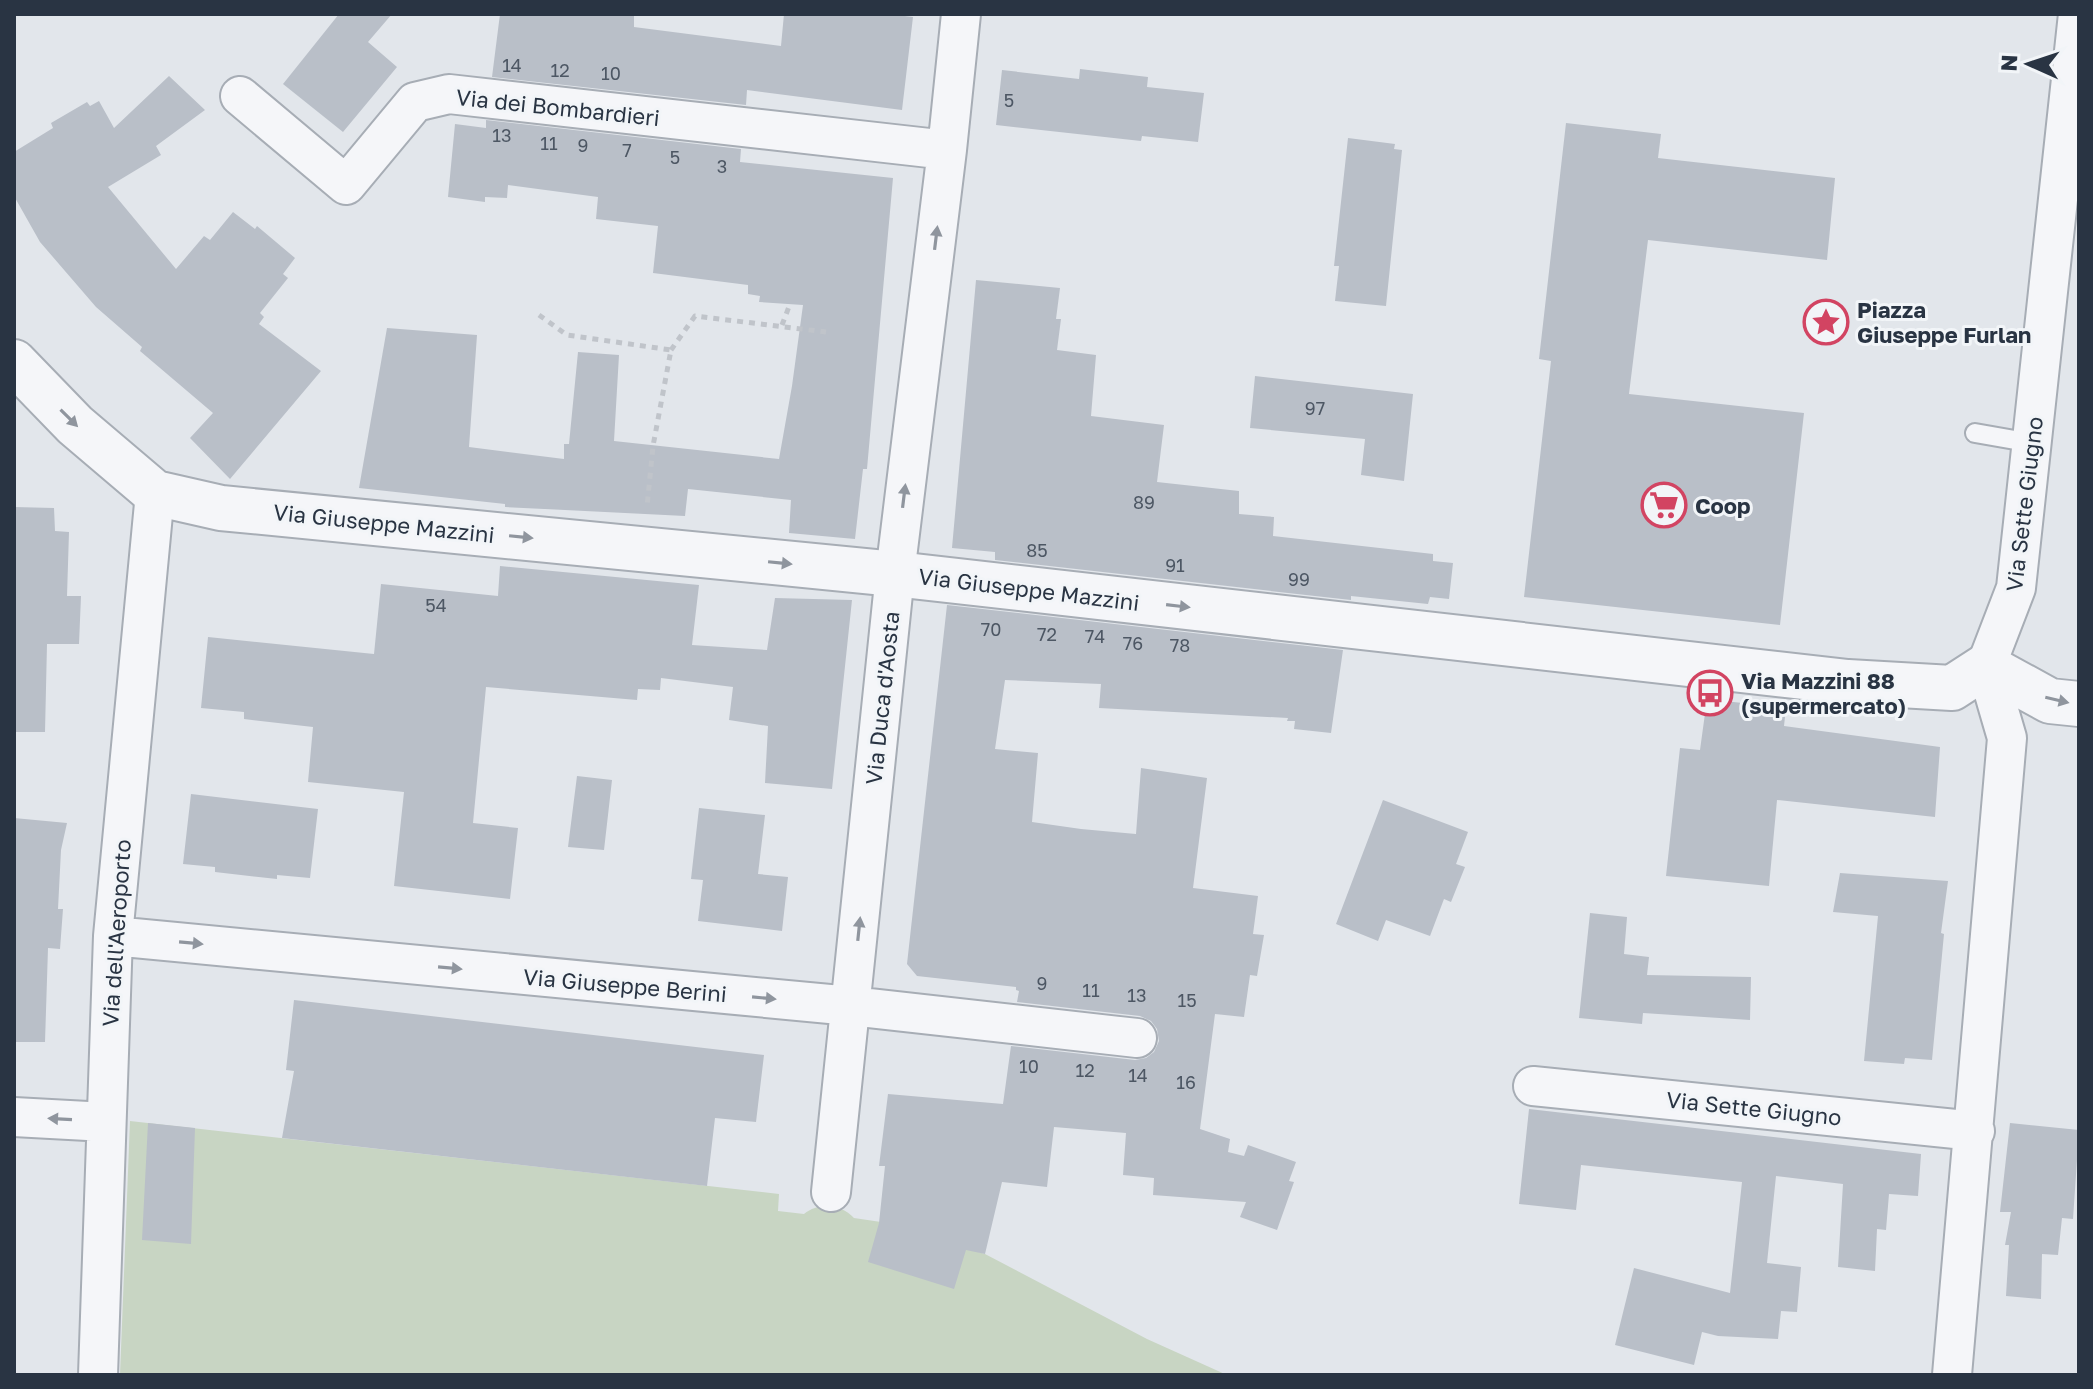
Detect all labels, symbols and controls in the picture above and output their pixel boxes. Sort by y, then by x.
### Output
north arrow [1989,24,2069,104]
house number: 14 [502,54,522,76]
text: N [1995,54,2022,72]
house number: 12 [550,59,570,81]
house number: 10 [601,62,621,84]
street label: Via dei Bombardieri [455,83,661,131]
house number: 5 [1004,89,1014,111]
house number: 13 [492,124,512,146]
house number: 11 [540,132,558,154]
house number: 9 [578,134,588,156]
house number: 7 [622,139,632,161]
house number: 5 [670,146,680,168]
house number: 3 [717,155,727,177]
one-way arrow [930,225,943,250]
place label: Piazza Giuseppe Furlan [1857,296,2031,348]
place icon: Piazza Giuseppe Furlan [1802,298,1850,346]
house number: 97 [1305,397,1325,419]
one-way arrow [59,408,78,427]
street label: Via Sette Giugno [2000,415,2048,593]
supermarket icon: Coop [1640,481,1688,529]
one-way arrow [898,483,911,508]
house number: 89 [1133,491,1155,513]
place label: Coop [1695,492,1751,519]
street label: Via Giuseppe Mazzini [272,498,496,548]
one-way arrow [509,530,534,543]
house number: 85 [1026,539,1048,561]
house number: 91 [1165,554,1185,576]
one-way arrow [768,556,793,569]
street label: Via Giuseppe Mazzini [917,562,1141,616]
house number: 99 [1288,568,1310,590]
house number: 54 [425,594,447,616]
one-way arrow [1166,600,1191,613]
street label: Via Duca d'Aosta [859,610,905,786]
house number: 70 [981,618,1001,640]
house number: 72 [1037,623,1057,645]
house number: 74 [1085,625,1105,647]
house number: 76 [1123,632,1143,654]
house number: 78 [1170,634,1190,656]
place label: Via Mazzini 88 (supermercato) [1741,667,1906,719]
bus stop icon: Via Mazzini 88 (supermercato) [1686,669,1734,717]
one-way arrow [2044,694,2069,707]
street label: Via dell'Aeroporto [96,838,136,1028]
one-way arrow [852,916,865,941]
one-way arrow [179,937,204,950]
one-way arrow [438,962,463,975]
street label: Via Giuseppe Berini [522,963,728,1007]
house number: 9 [1037,972,1047,994]
house number: 11 [1082,979,1100,1001]
house number: 13 [1127,984,1147,1006]
house number: 15 [1177,989,1197,1011]
one-way arrow [752,992,777,1005]
house number: 10 [1019,1055,1039,1077]
house number: 12 [1075,1059,1095,1081]
house number: 14 [1128,1064,1148,1086]
house number: 16 [1176,1071,1196,1093]
street label: Via Sette Giugno [1665,1085,1843,1131]
one-way arrow [47,1112,72,1125]

